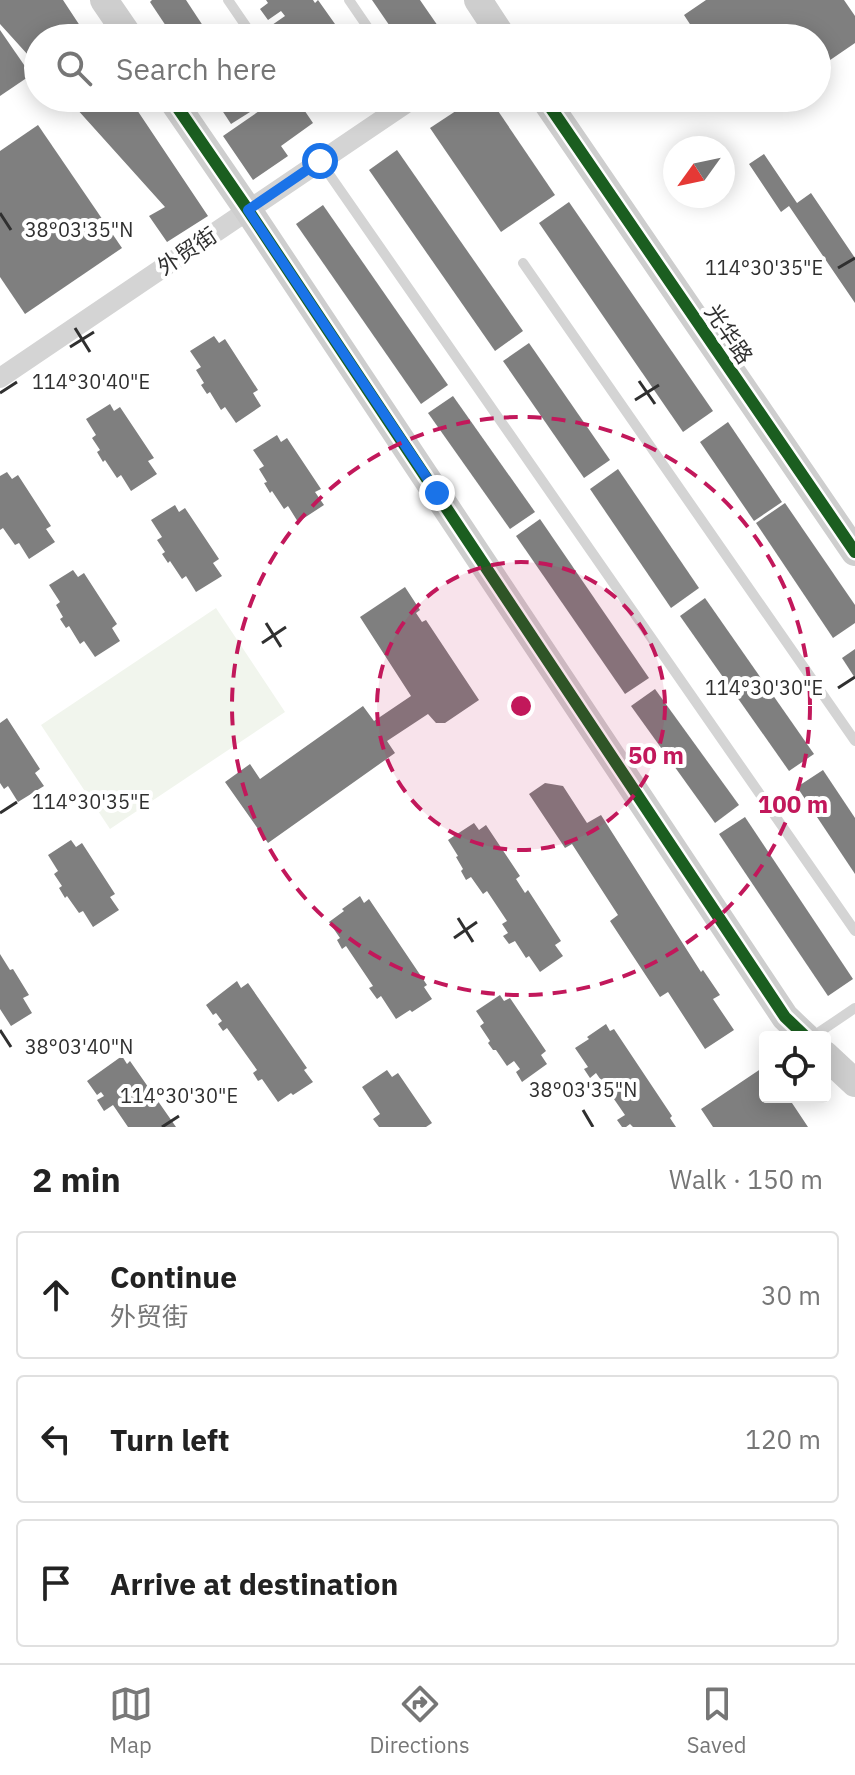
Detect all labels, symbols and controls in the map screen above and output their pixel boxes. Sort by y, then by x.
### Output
search box [24,24,831,112]
icon: search [52,46,96,90]
text: Search here [116,49,277,88]
north arrow [663,136,735,208]
route start [302,143,338,179]
text: 38°03'35"N [25,216,133,243]
street label: 外贸街 [151,220,222,281]
text: 114°30'35"E [705,254,823,281]
street label: 光华路 [699,298,760,369]
text: 114°30'40"E [32,368,150,395]
route end [419,475,455,511]
text: 114°30'30"E [705,674,823,701]
centre of rings [507,692,535,720]
text: 50 m [628,739,684,771]
text: 114°30'35"E [32,788,150,815]
text: 100 m [758,788,828,820]
map controls [759,1031,831,1103]
button: locate [759,1031,831,1103]
text: 38°03'40"N [25,1033,133,1060]
text: 38°03'35"N [529,1076,637,1103]
text: 114°30'30"E [120,1082,238,1109]
text: 2 min [32,1157,121,1201]
text: Walk · 150 m [669,1162,823,1196]
text: Continue [110,1257,237,1296]
icon: ahead [34,1273,78,1317]
text: 30 m [761,1278,821,1312]
text: 外贸街 [110,1299,188,1333]
icon: left [34,1417,78,1461]
text: Turn left [110,1420,229,1459]
text: 120 m [745,1422,821,1456]
icon: arrive [34,1561,78,1605]
text: Arrive at destination [110,1564,398,1603]
tab: Map [109,1682,153,1759]
tab: Directions [370,1682,470,1759]
tab: Saved [687,1682,746,1759]

